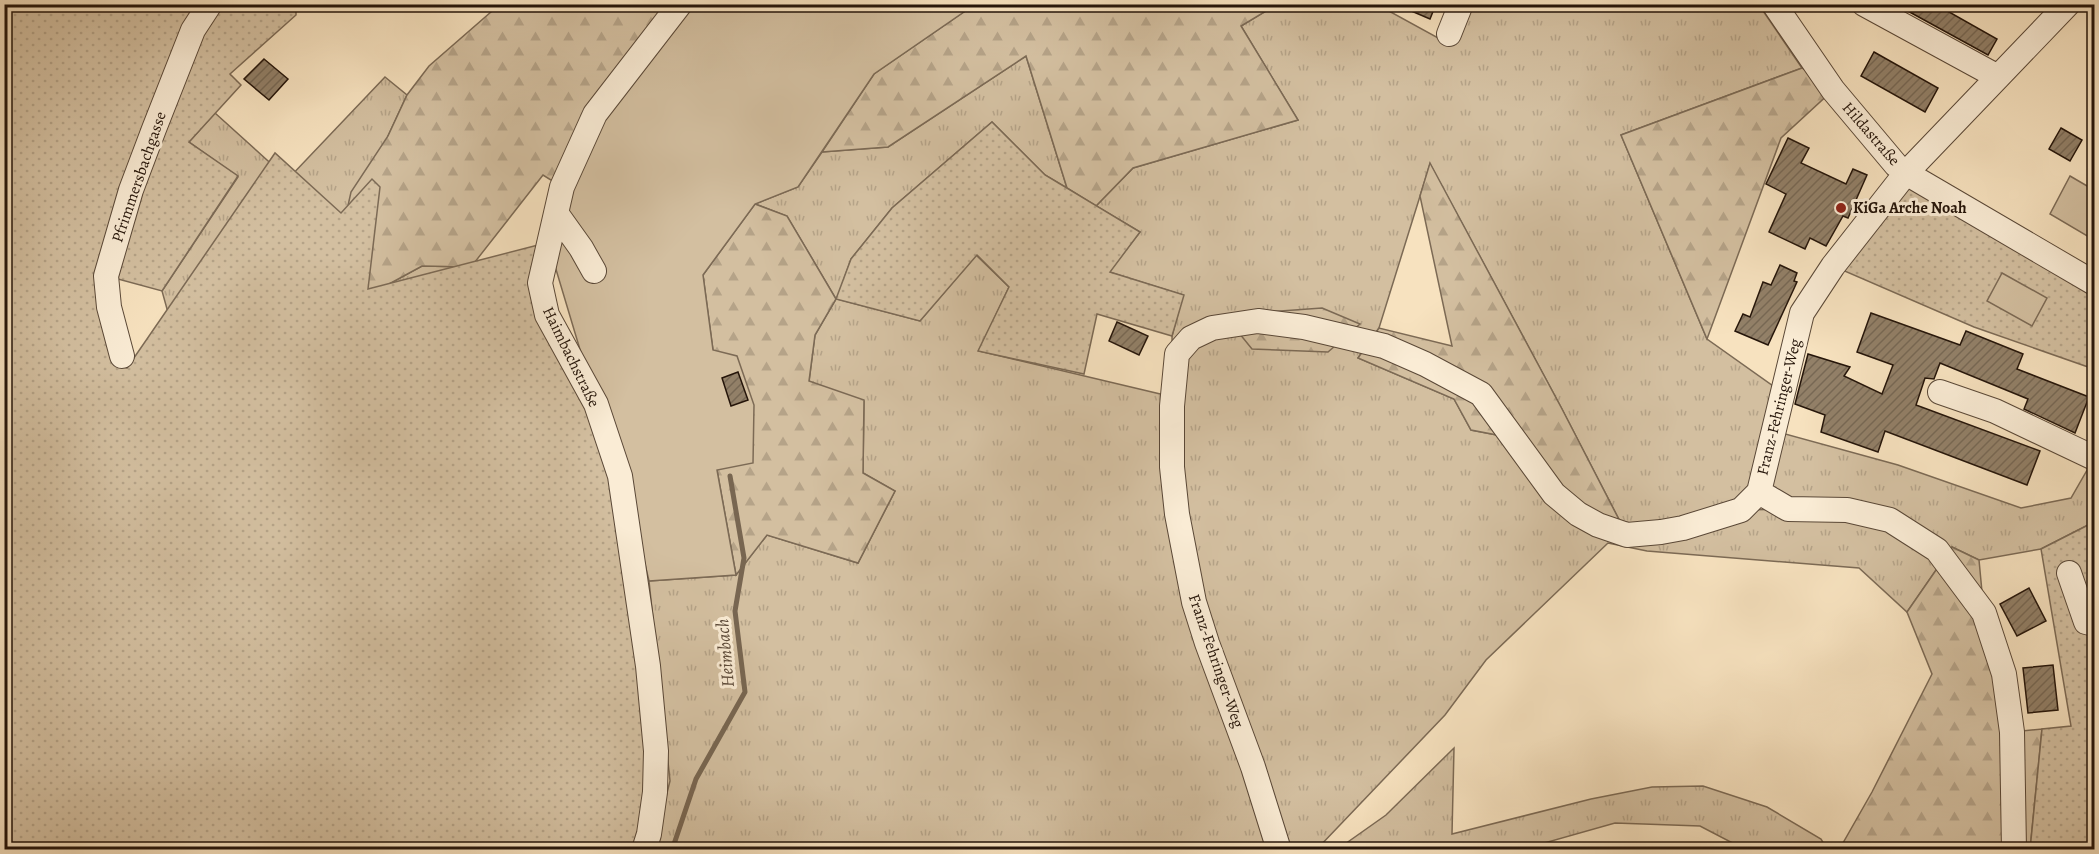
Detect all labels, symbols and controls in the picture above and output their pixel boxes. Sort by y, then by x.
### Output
street label: Hildastraße [1837,97,1905,171]
street label: Pfrimmersbachgasse [106,109,172,245]
place label: KiGa Arche Noah [1853,197,1967,219]
marker: KiGa Arche Noah [1834,201,1848,215]
street label: Haimbachstraße [537,303,605,411]
street label: Franz-Fehringer-Weg [1751,336,1807,478]
street label: Franz-Fehringer-Weg [1183,591,1249,731]
water label: Heimbach [710,618,740,688]

